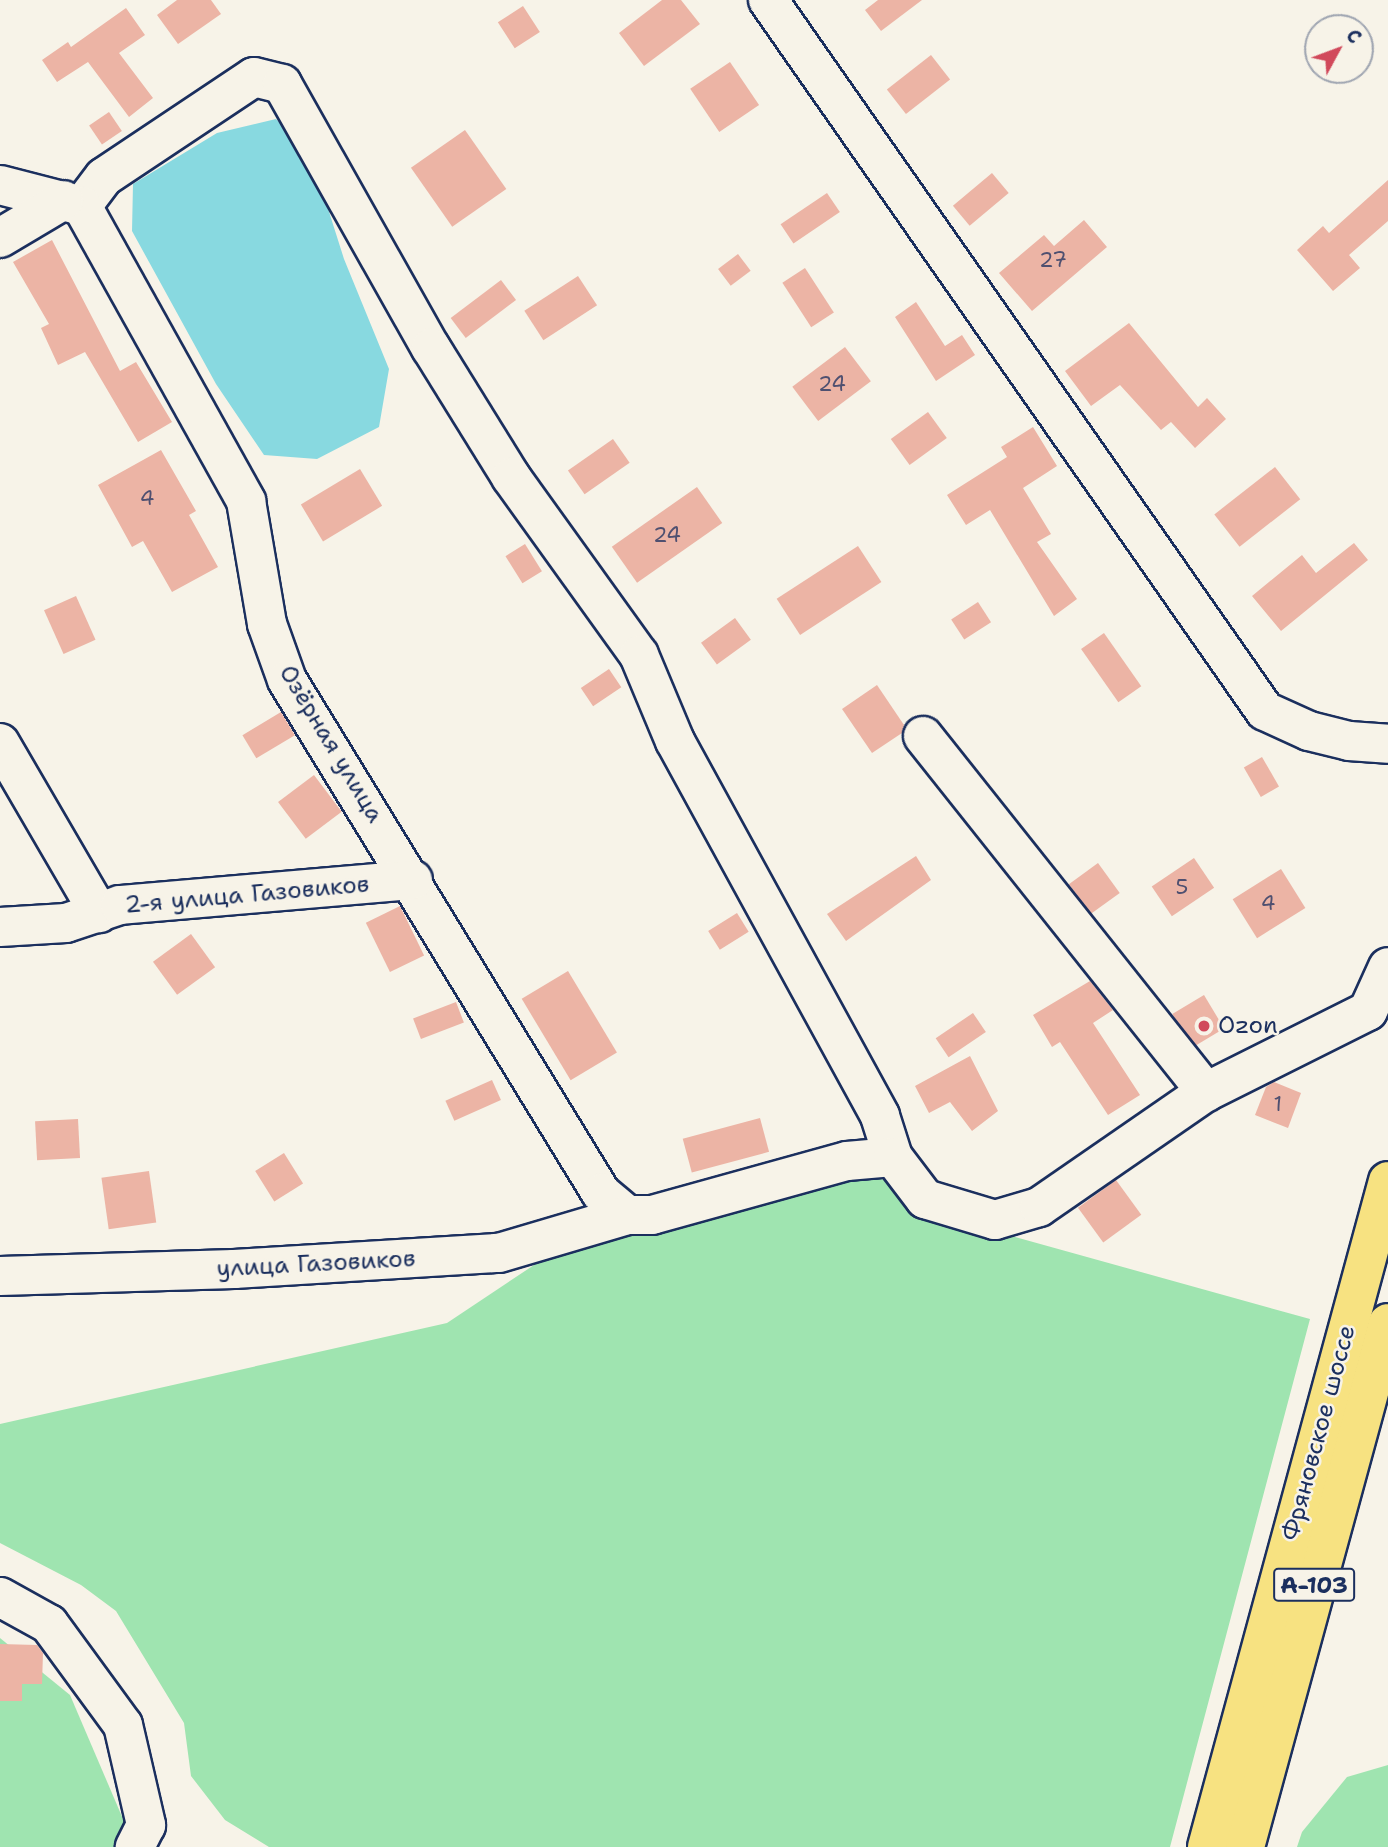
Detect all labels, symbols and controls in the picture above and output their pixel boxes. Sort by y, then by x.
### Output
north arrow [1304,14,1374,84]
text: С [1340,24,1367,49]
house number: 27 [1039,247,1067,273]
house number: 24 [818,371,846,397]
house number: 4 [140,485,154,511]
house number: 24 [653,522,681,548]
street label: Озёрная улица [273,660,389,828]
street label: 2-я улица Газовиков [123,870,371,920]
house number: 5 [1176,874,1188,900]
house number: 4 [1261,890,1275,916]
place label: Ozon [1218,1012,1278,1040]
marker: Ozon [1196,1018,1212,1034]
house number: 1 [1274,1091,1282,1117]
street label: улица Газовиков [216,1244,416,1284]
street label: Фряновское шоссе [1276,1322,1362,1544]
road number: А-103 [1272,1566,1356,1604]

